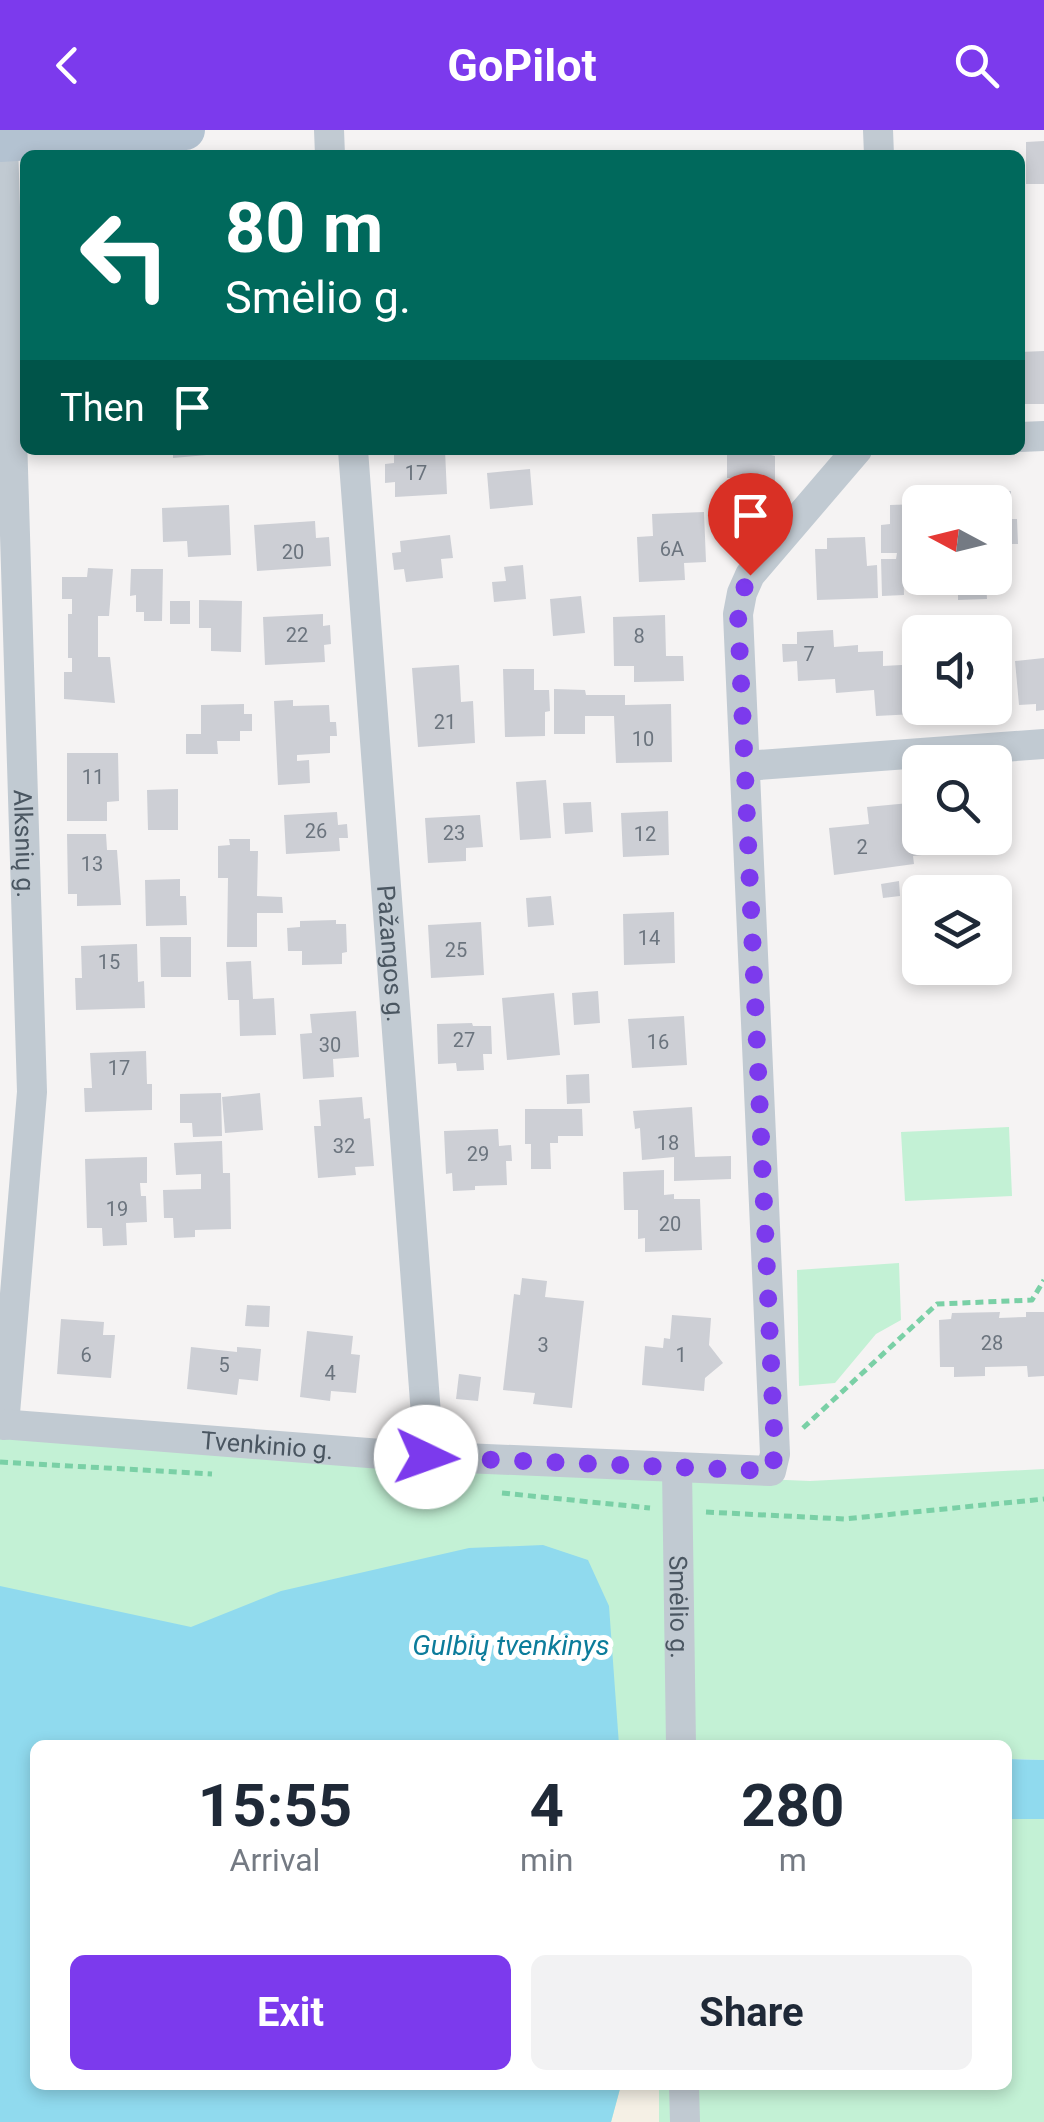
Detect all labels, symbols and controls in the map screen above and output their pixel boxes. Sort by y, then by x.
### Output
icon: back [40,38,95,93]
icon: search [949,38,1004,93]
text: GoPilot [447,39,597,92]
text: 80 m [225,187,383,269]
icon: left [60,190,190,320]
text: Smėlio g. [225,271,411,324]
icon: arrive [165,380,220,435]
text: Then [60,386,145,430]
house number: 17 [405,461,427,485]
pin [708,473,793,576]
north arrow [902,485,1012,595]
map controls [902,485,1012,985]
icon: arrive [723,488,778,543]
house number: 6A [660,537,684,561]
house number: 20 [282,540,304,564]
button: sound [902,615,1012,725]
house number: 22 [286,623,308,647]
house number: 8 [633,624,645,648]
house number: 7 [803,642,815,666]
house number: 21 [434,710,456,734]
house number: 10 [632,727,654,751]
button: search [902,745,1012,855]
house number: 11 [82,765,104,789]
street label: Alksnių g. [8,789,40,898]
house number: 26 [305,819,327,843]
house number: 23 [443,821,465,845]
house number: 12 [634,822,656,846]
house number: 2 [856,835,868,859]
house number: 13 [81,852,103,876]
button: layers [902,875,1012,985]
street label: Pažangos g. [371,884,410,1023]
house number: 14 [638,926,660,950]
house number: 25 [445,938,467,962]
house number: 15 [98,950,120,974]
house number: 27 [453,1028,475,1052]
house number: 16 [647,1030,669,1054]
house number: 30 [319,1033,341,1057]
house number: 17 [108,1056,130,1080]
house number: 18 [657,1131,679,1155]
house number: 32 [333,1134,355,1158]
house number: 29 [467,1142,489,1166]
house number: 19 [106,1197,128,1221]
house number: 20 [659,1212,681,1236]
house number: 28 [981,1331,1003,1355]
house number: 3 [537,1333,549,1357]
house number: 6 [80,1343,92,1367]
house number: 1 [675,1343,687,1367]
house number: 5 [218,1353,230,1377]
house number: 4 [324,1361,336,1385]
position arrow [374,1405,478,1509]
street label: Tvenkinio g. [200,1426,334,1465]
street label: Smėlio g. [663,1555,694,1659]
water label: Gulbių tvenkinys [412,1629,610,1662]
text: 15:55 [198,1770,352,1841]
text: 4 [529,1770,564,1841]
text: 280 [741,1770,844,1841]
text: Arrival [230,1841,320,1879]
text: min [520,1841,573,1879]
text: m [779,1841,807,1879]
button: Exit [70,1955,511,2070]
button: Share [531,1955,972,2070]

